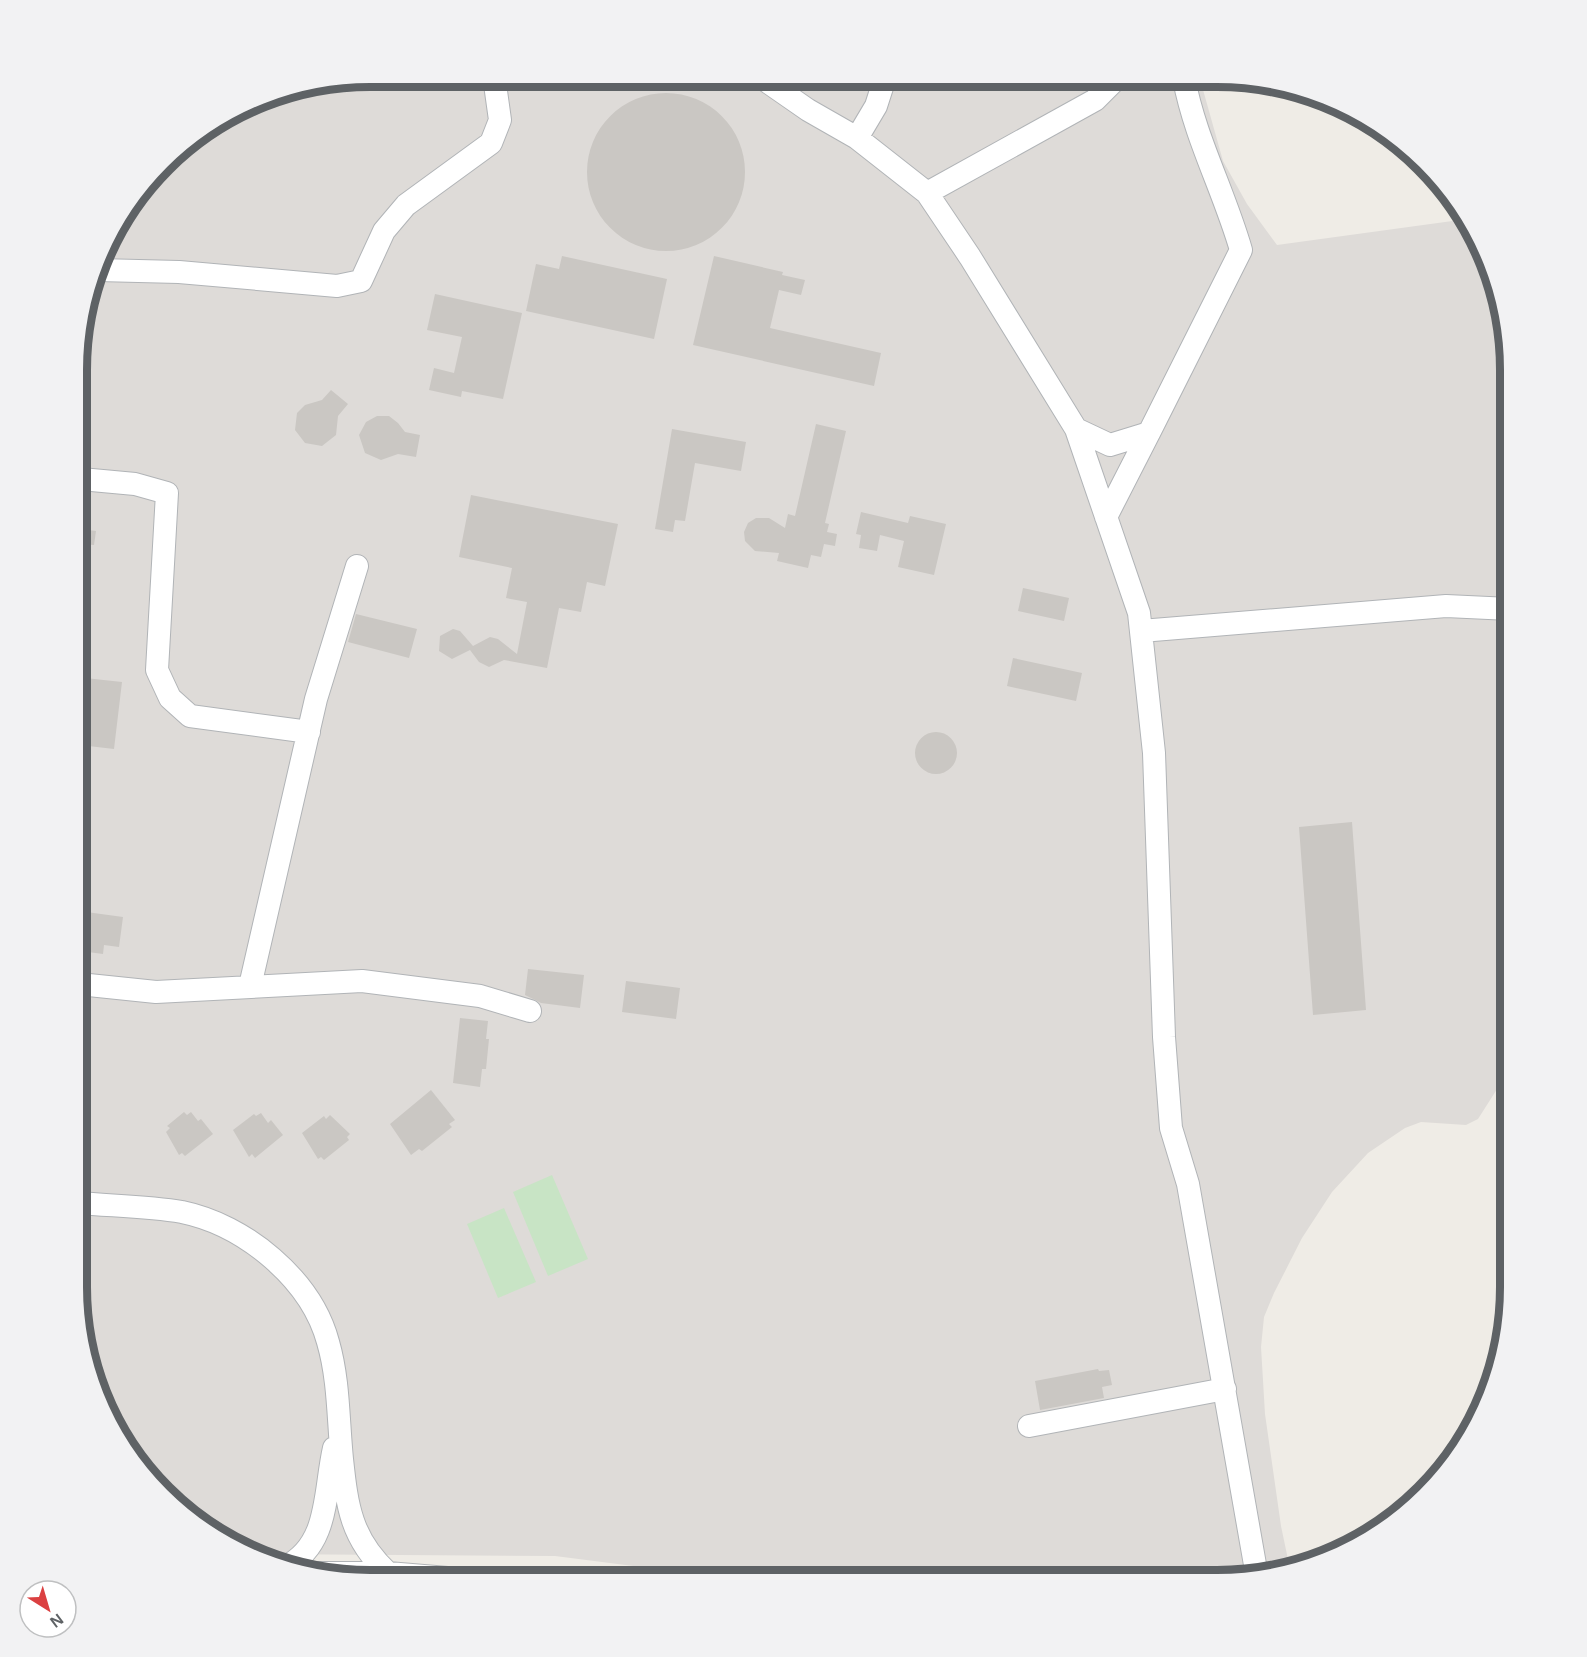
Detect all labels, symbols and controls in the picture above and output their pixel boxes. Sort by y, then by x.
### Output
north arrow [18,1579,78,1639]
text: N [47,1610,66,1631]

